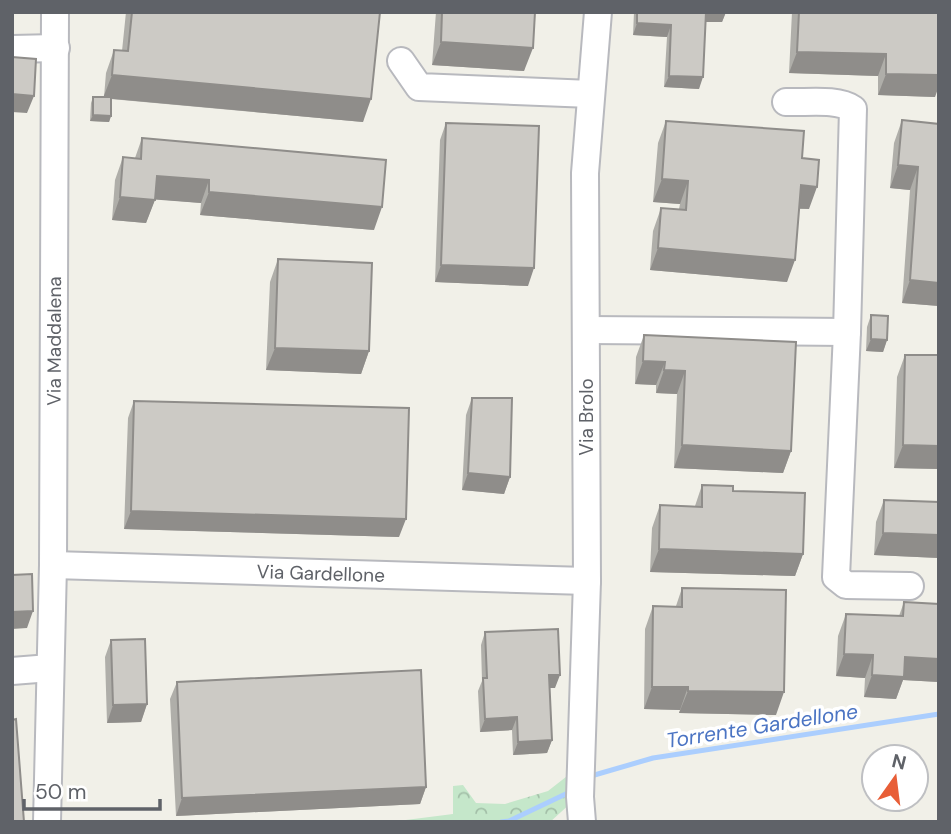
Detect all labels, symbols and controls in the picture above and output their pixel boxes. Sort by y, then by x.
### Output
street label: Via Maddalena [42,276,67,406]
street label: Via Brolo [574,378,599,456]
street label: Via Gardellone [256,559,385,588]
water label: Torrente Gardellone [664,697,860,755]
north arrow [860,743,930,813]
text: N [889,748,909,776]
scale bar [24,768,161,812]
text: 50 m [35,778,86,806]

